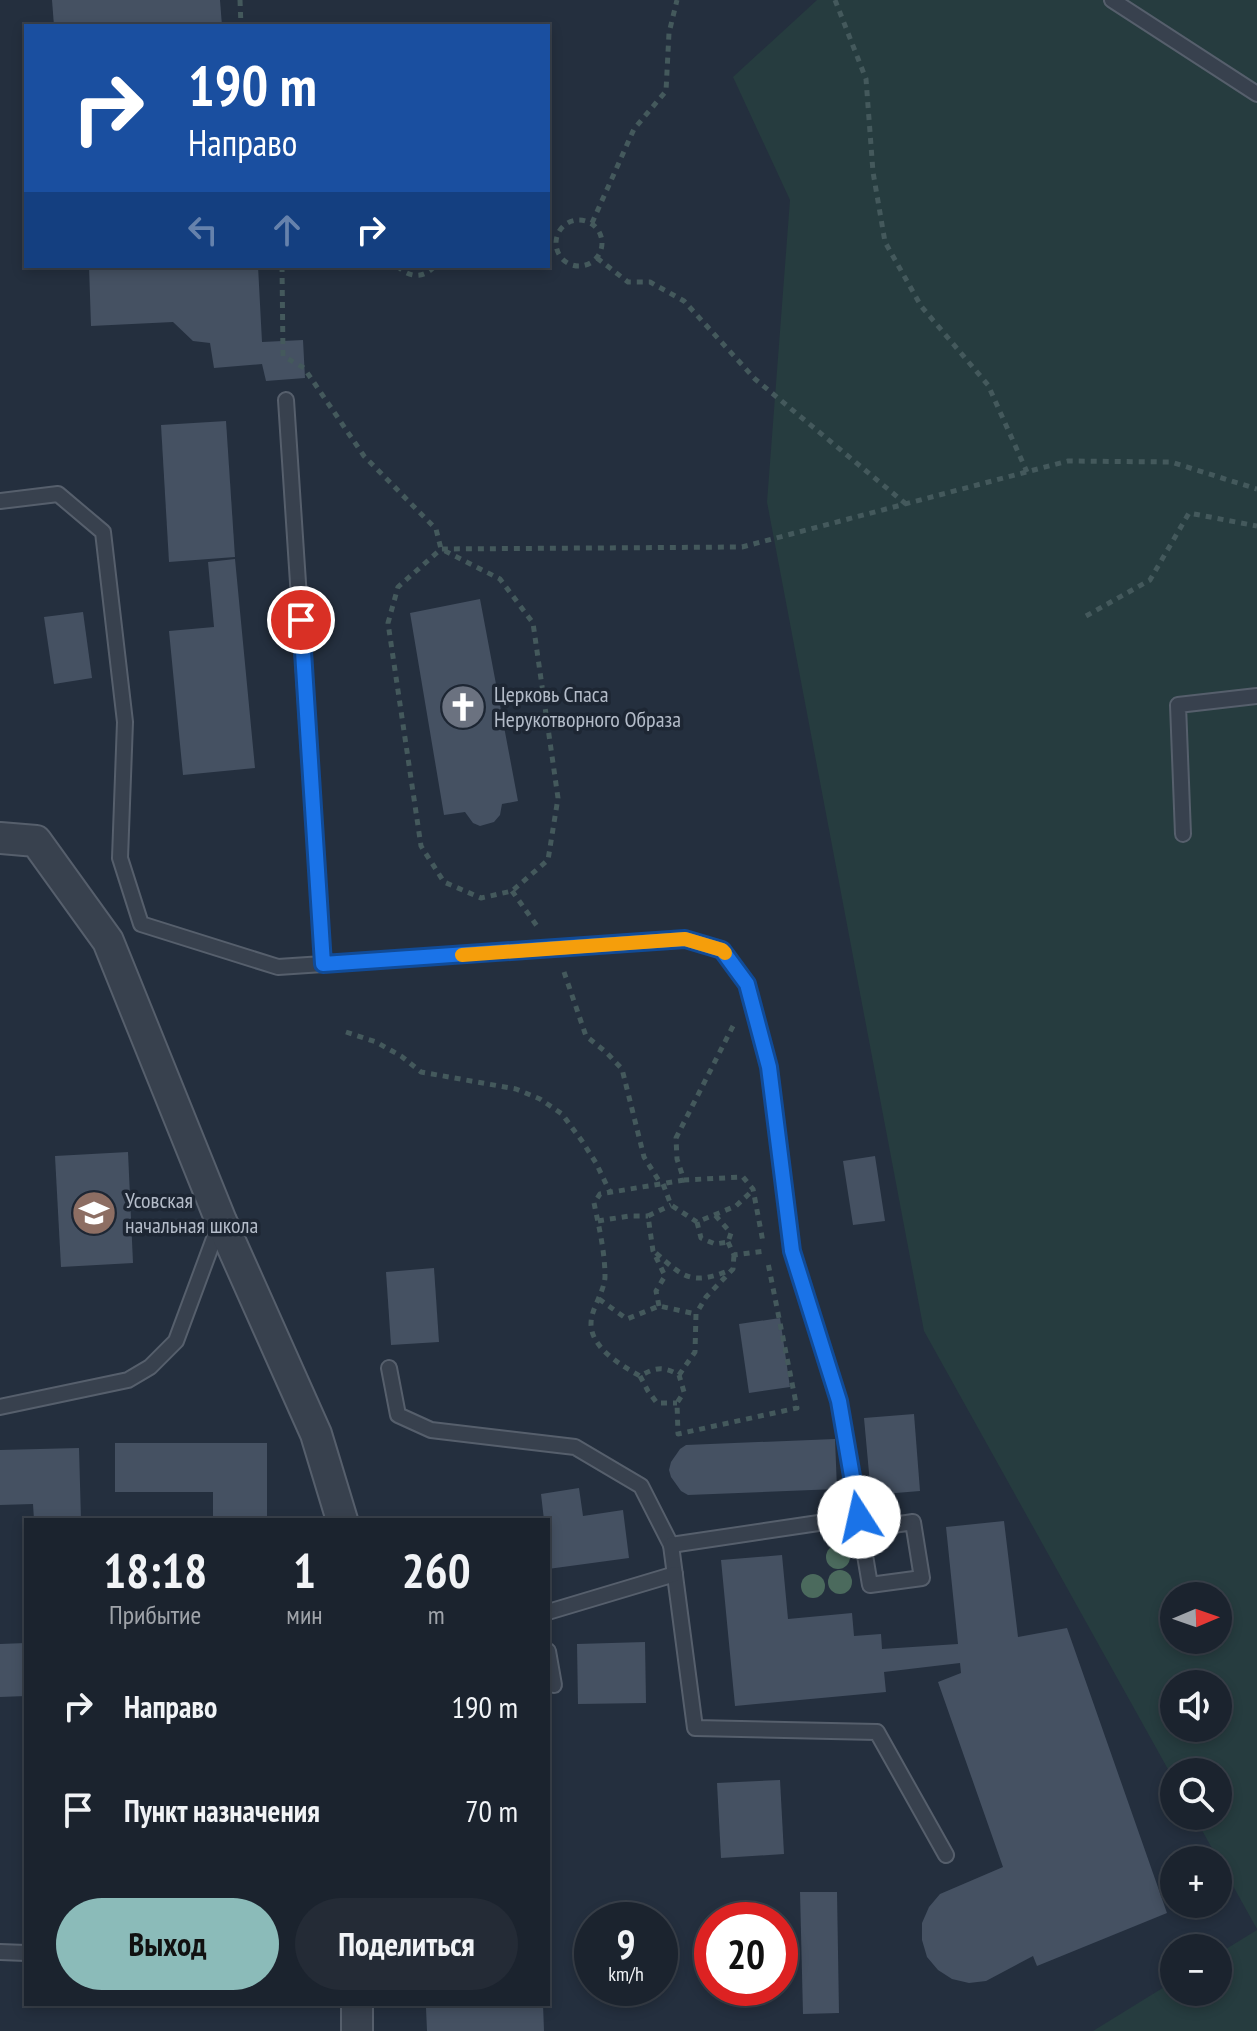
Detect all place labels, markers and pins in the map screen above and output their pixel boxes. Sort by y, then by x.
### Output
pin [267,586,335,654]
place label: Церковь Спаса Нерукотворного Образа [494,680,681,733]
church icon: Церковь Спаса Нерукотворного Образа [439,683,487,731]
place label: Усовская начальная школа [125,1186,258,1239]
school or university icon: Усовская начальная школа [70,1189,118,1237]

